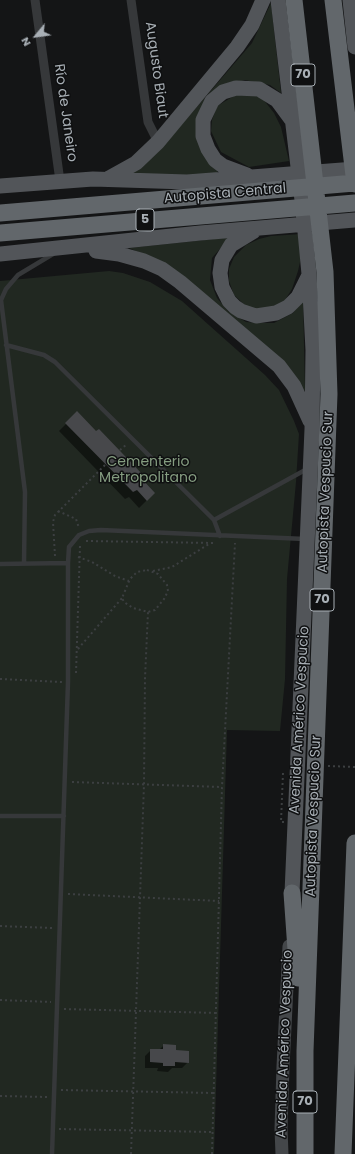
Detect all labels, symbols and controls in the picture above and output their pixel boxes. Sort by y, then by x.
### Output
north arrow [16,16,56,56]
street label: Augusto Biaut [141,21,171,119]
text: N [17,34,35,49]
street label: Río de Janeiro [50,63,80,163]
road number: 70 [291,64,315,86]
street label: Autopista Central [163,180,287,208]
road number: 5 [136,209,154,231]
street label: Autopista Vespucio Sur [315,411,337,573]
park label: Cementerio Metropolitano [99,454,197,486]
road number: 70 [310,589,334,611]
street label: Avenida Américo Vespucio [287,626,313,814]
street label: Autopista Vespucio Sur [303,735,325,897]
street label: Avenida Américo Vespucio [273,950,297,1138]
road number: 70 [293,1091,317,1113]

